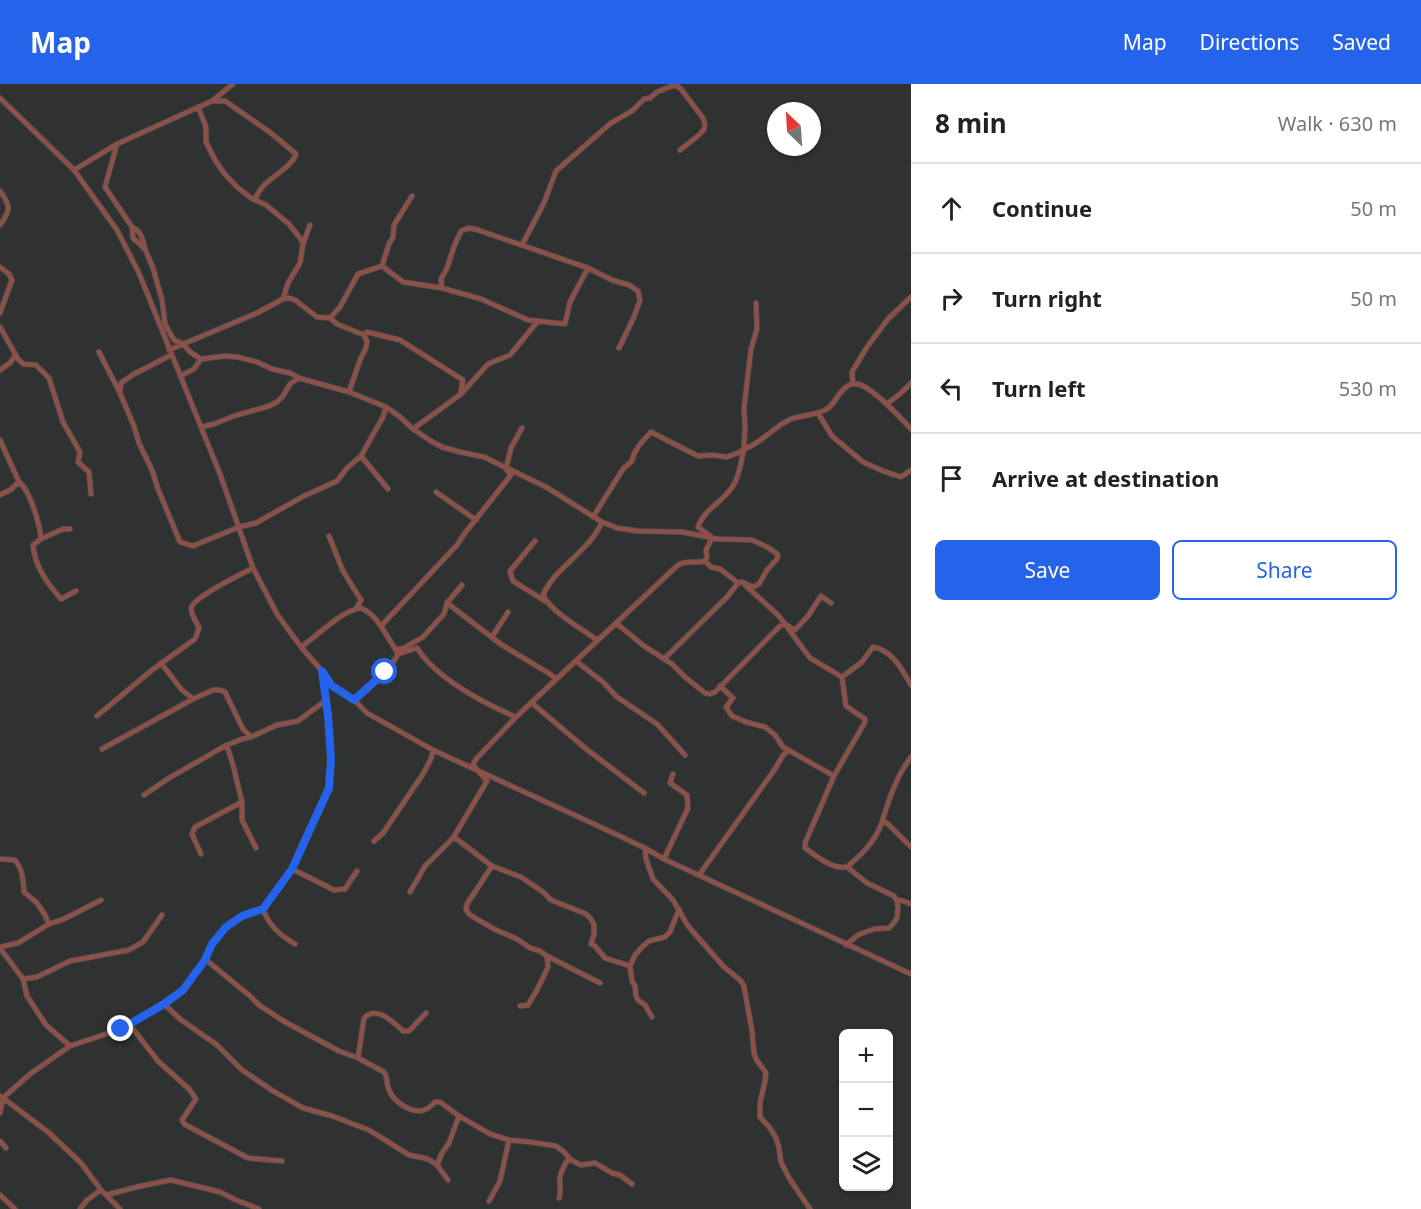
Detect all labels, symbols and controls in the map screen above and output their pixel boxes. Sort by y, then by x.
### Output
text: Map [30,23,91,61]
text: Map [1123,28,1167,56]
text: Directions [1200,28,1299,56]
text: Saved [1332,28,1391,56]
north arrow [767,102,821,156]
text: 8 min [935,105,1007,141]
text: Walk · 630 m [1278,110,1397,137]
icon: ahead [935,192,968,225]
text: Continue [992,193,1092,223]
text: 50 m [1350,195,1397,222]
icon: right [935,282,968,315]
text: Turn right [992,283,1102,313]
text: 50 m [1350,285,1397,312]
icon: left [935,372,968,405]
text: Turn left [992,373,1086,403]
text: 530 m [1339,375,1397,402]
icon: arrive [935,462,968,495]
text: Arrive at destination [992,463,1219,493]
button: Save [935,540,1160,600]
button: Share [1172,540,1397,600]
route start [371,658,397,684]
route end [107,1015,133,1041]
map controls [839,1029,893,1191]
button: + [839,1029,893,1083]
button: − [839,1083,893,1137]
button: layers [839,1137,893,1191]

